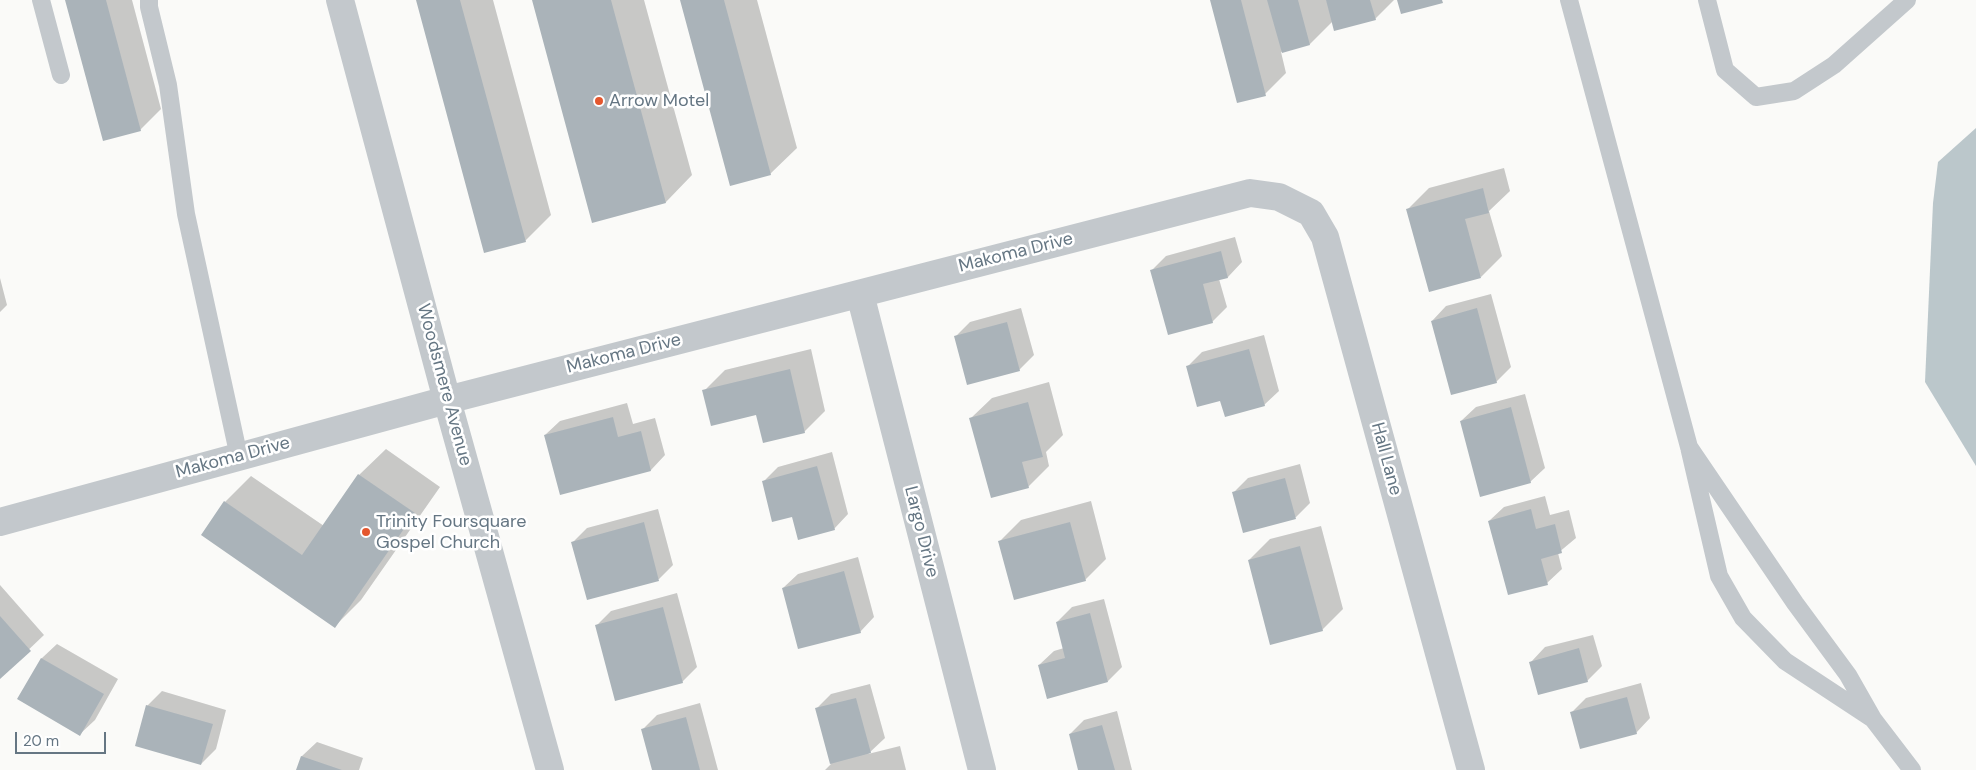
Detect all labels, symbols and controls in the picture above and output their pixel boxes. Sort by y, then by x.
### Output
place label: Arrow Motel [609,90,709,112]
marker: Arrow Motel [593,95,605,107]
street label: Makoma Drive [956,228,1076,278]
street label: Woodsmere Avenue [412,302,476,468]
street label: Makoma Drive [564,329,684,379]
street label: Hall Lane [1366,420,1406,498]
street label: Makoma Drive [174,432,292,484]
street label: Largo Drive [899,484,943,580]
place label: Trinity Foursquare Gospel Church [376,511,526,554]
marker: Trinity Foursquare Gospel Church [360,526,372,538]
scale bar [18,722,109,754]
text: 20 m [23,731,59,751]

